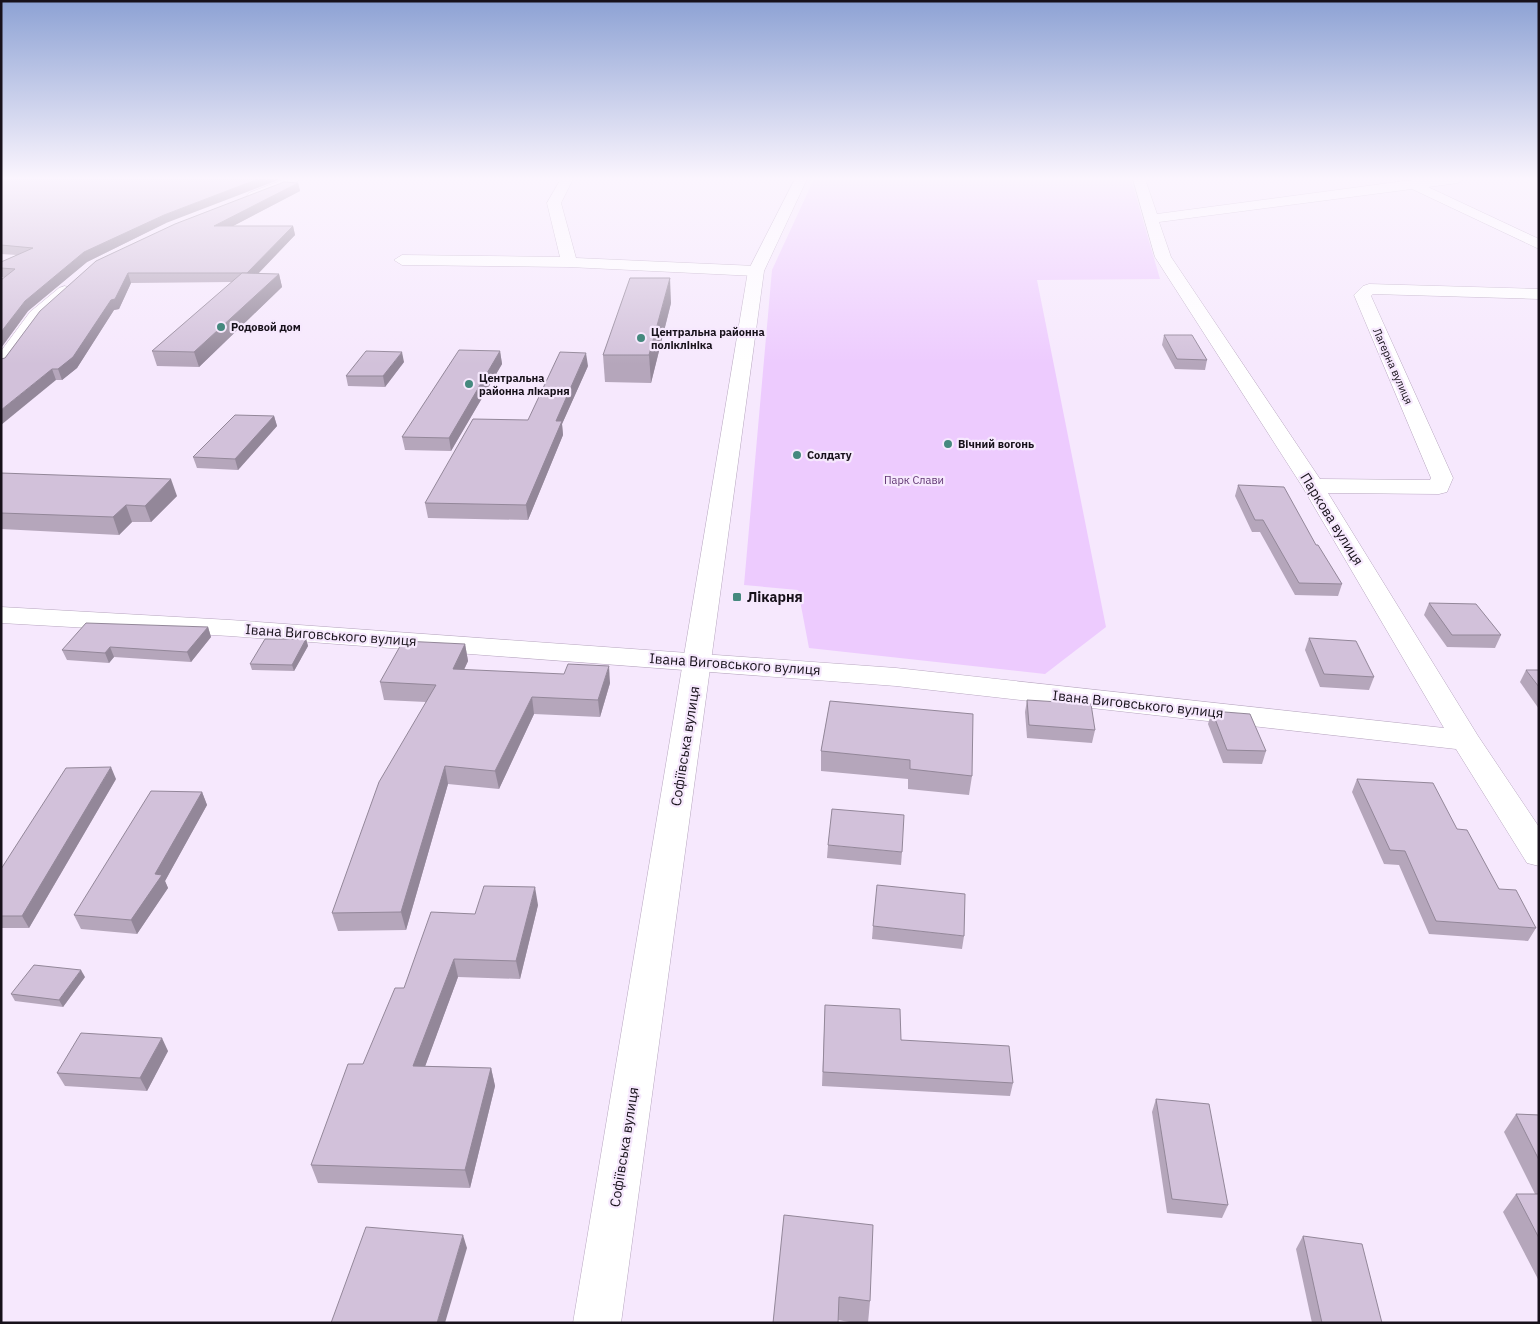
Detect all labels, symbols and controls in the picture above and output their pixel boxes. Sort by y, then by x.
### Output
place label: Родовой дом [231,320,301,334]
marker: Родовой дом [215,321,227,333]
place label: Центральна районна поліклініка [651,325,765,352]
street label: Лагерна вулиця [1370,326,1416,406]
marker: Центральна районна поліклініка [635,332,647,344]
place label: Центральна районна лікарня [479,371,570,398]
marker: Центральна районна лікарня [463,378,475,390]
place label: Вічний вогонь [958,437,1034,451]
marker: Вічний вогонь [942,438,954,450]
place label: Солдату [807,448,852,462]
marker: Солдату [791,449,803,461]
street label: Паркова вулиця [1296,469,1368,569]
park label: Парк Слави [884,473,944,487]
place label: Лікарня [747,588,803,606]
marker: Лікарня [731,591,743,603]
street label: Івана Виговського вулиця [245,620,417,650]
street label: Івана Виговського вулиця [649,649,821,679]
street label: Софіївська вулиця [667,685,703,807]
street label: Івана Виговського вулиця [1052,686,1224,722]
street label: Софіївська вулиця [606,1086,642,1208]

